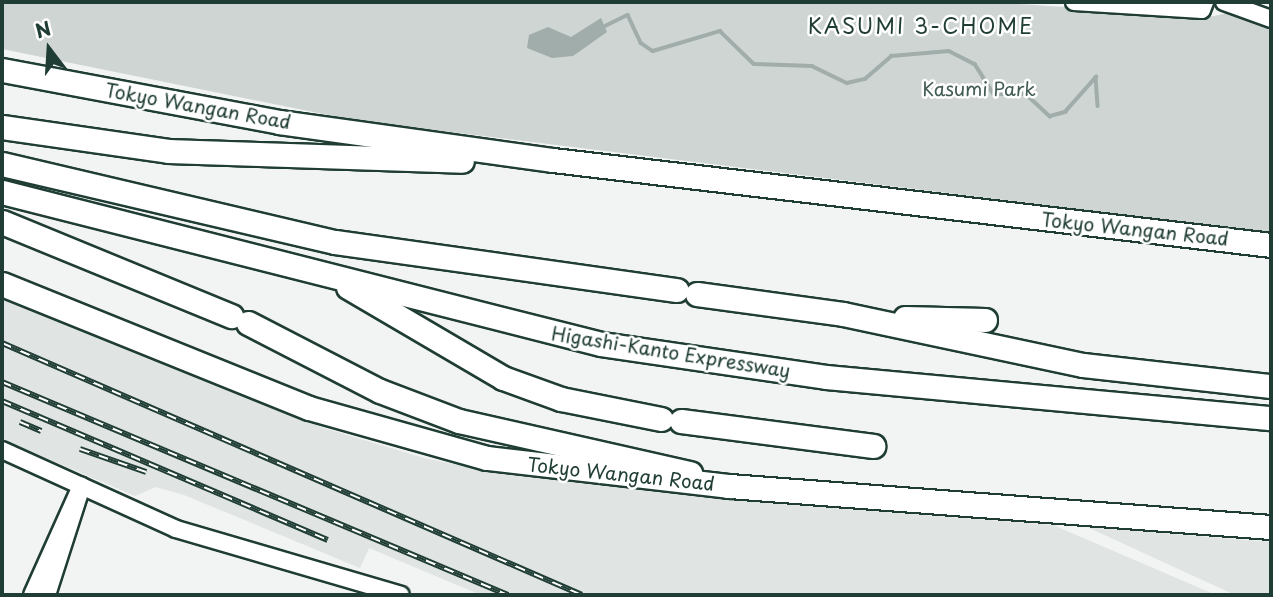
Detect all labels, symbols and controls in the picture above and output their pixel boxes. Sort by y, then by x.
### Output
district label: KASUMI 3-CHOME [809,12,1033,38]
text: N [32,13,54,45]
north arrow [14,14,84,84]
street label: Tokyo Wangan Road [103,78,293,134]
park label: Kasumi Park [922,78,1036,100]
street label: Tokyo Wangan Road [1040,208,1230,250]
street label: Higashi-Kanto Expressway [549,322,793,382]
street label: Tokyo Wangan Road [526,453,716,495]

